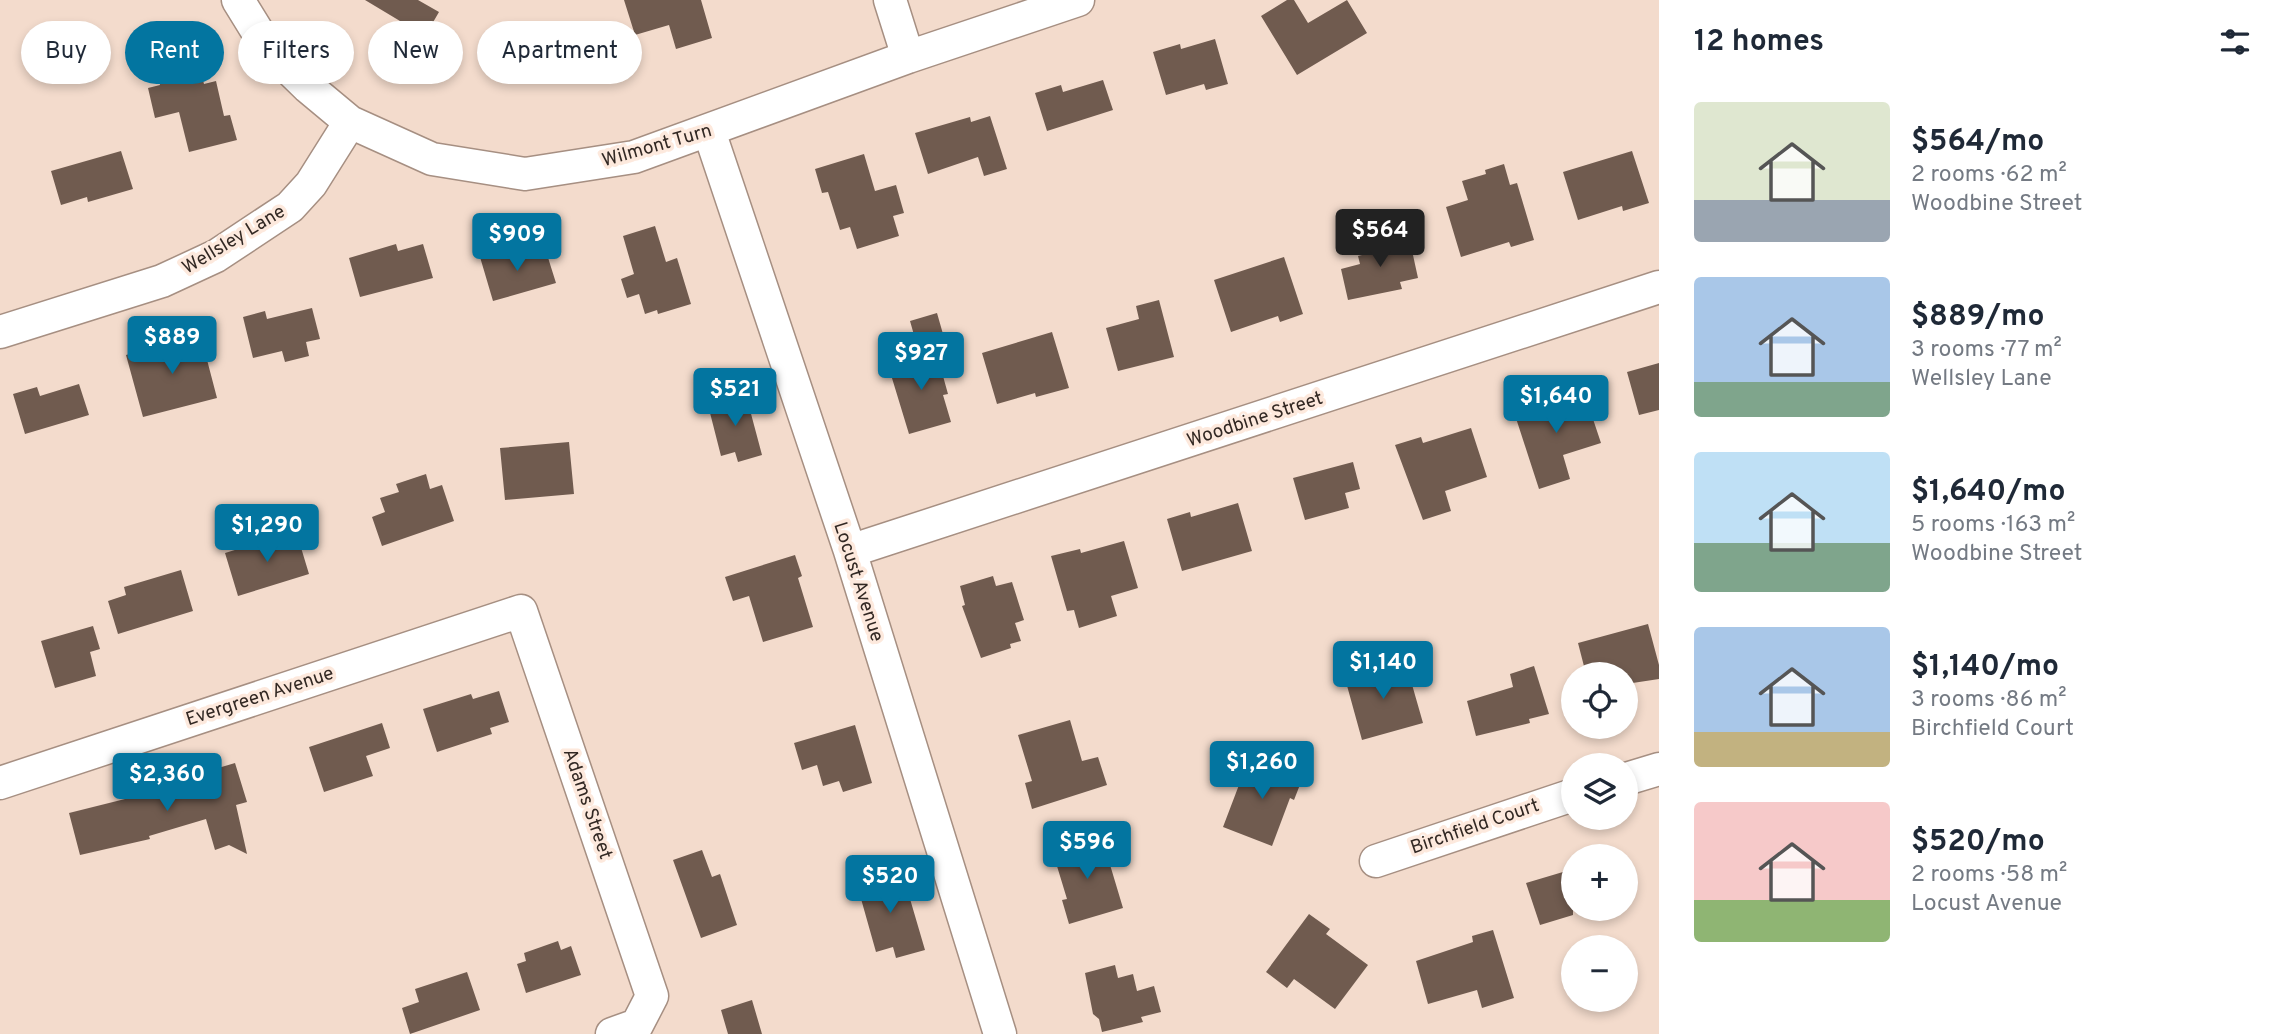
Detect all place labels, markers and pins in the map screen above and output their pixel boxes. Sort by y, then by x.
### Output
pin: $564 [1339,210,1421,269]
pin: $909 [476,214,558,273]
pin: $889 [131,316,213,376]
pin: $927 [880,332,962,392]
pin: $521 [694,368,776,428]
pin: $1,640 [1499,376,1613,435]
pin: $1,290 [210,504,324,564]
pin: $1,140 [1326,642,1440,701]
pin: $1,260 [1205,742,1319,801]
pin: $2,360 [110,754,224,813]
pin: $596 [1046,822,1128,881]
pin: $520 [849,856,931,915]

